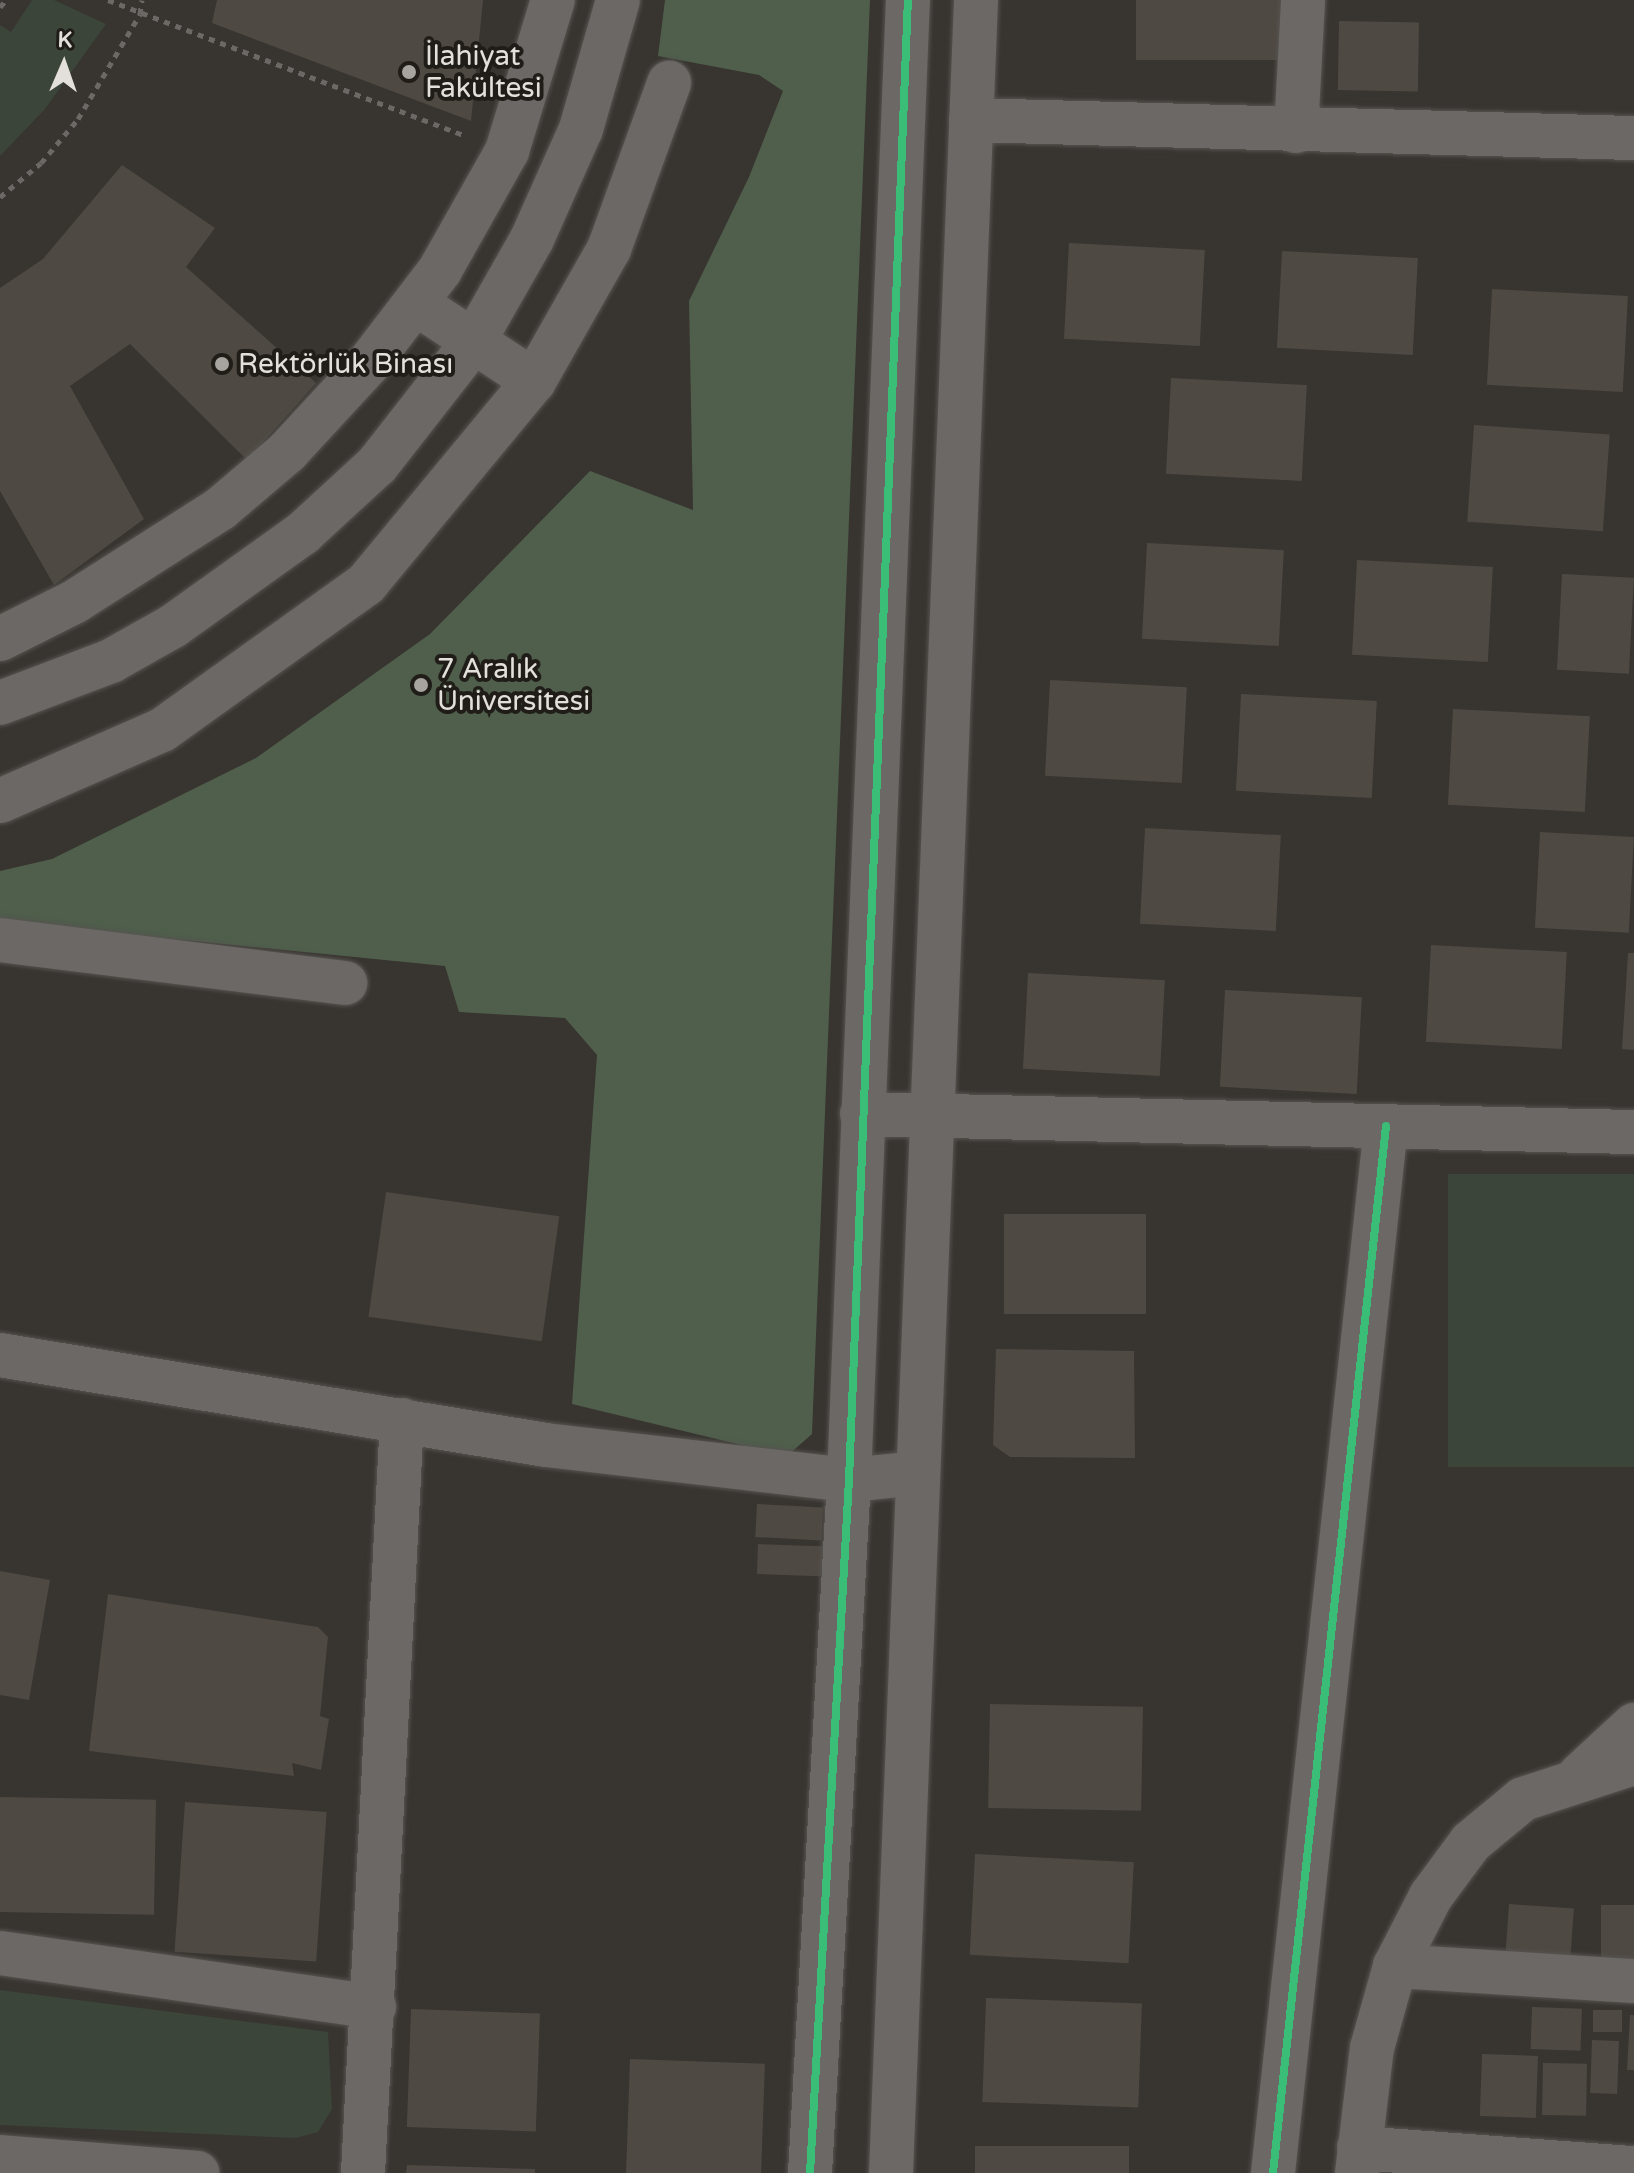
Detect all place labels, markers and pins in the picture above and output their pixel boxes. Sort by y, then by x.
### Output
place label: İlahiyat Fakültesi [425,39,542,105]
marker: İlahiyat Fakültesi [400,63,418,81]
place label: Rektörlük Binası [238,347,453,381]
marker: Rektörlük Binası [213,355,231,373]
place label: 7 Aralık Üniversitesi [437,652,590,718]
marker: 7 Aralık Üniversitesi [412,676,430,694]

